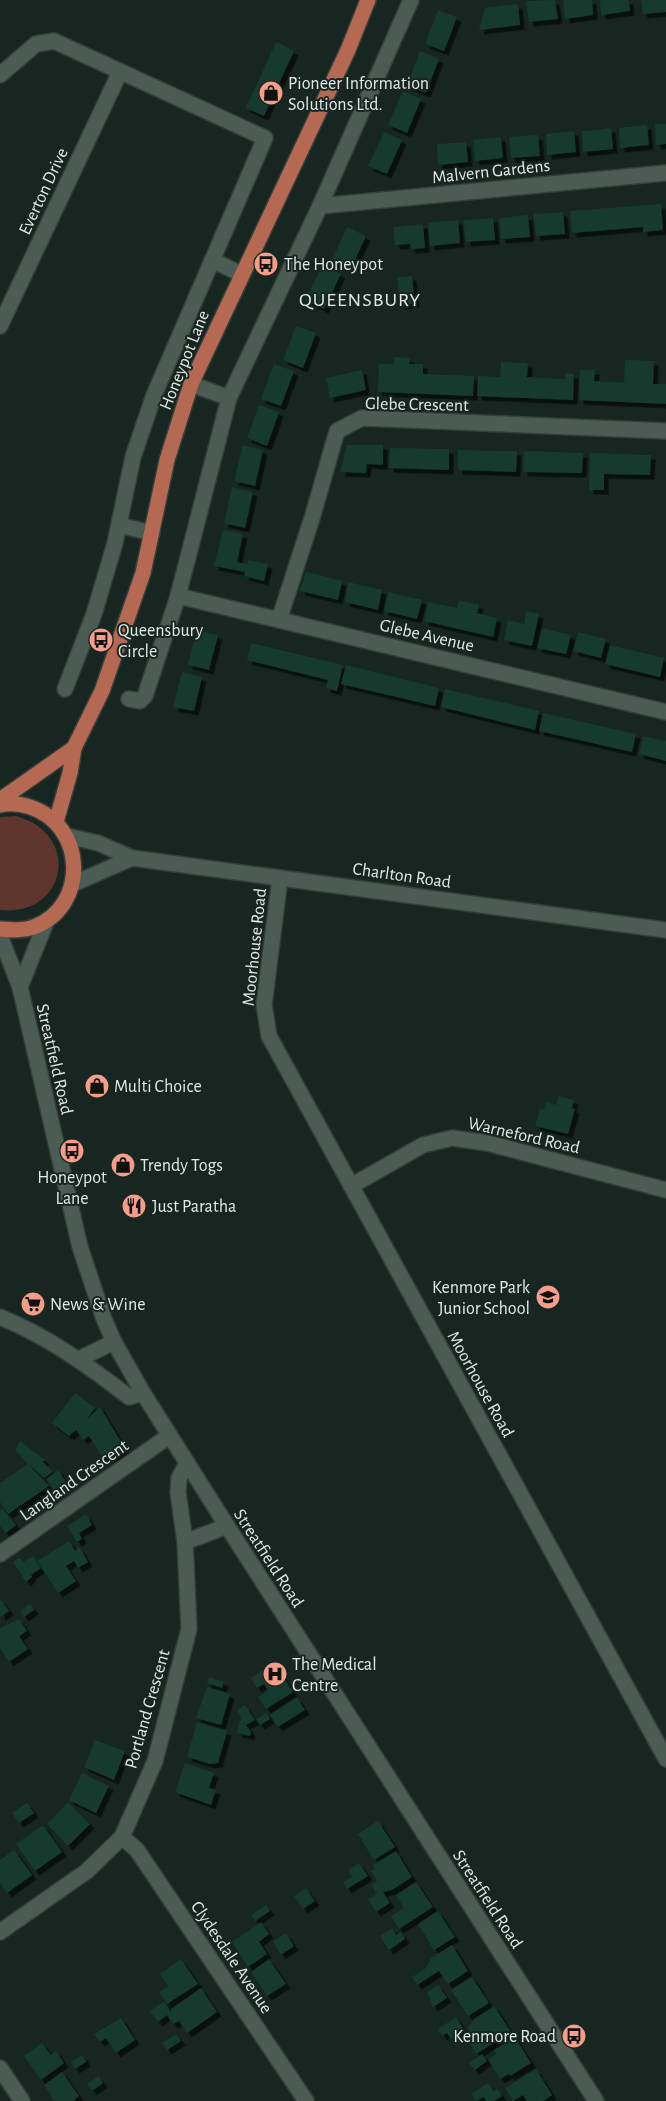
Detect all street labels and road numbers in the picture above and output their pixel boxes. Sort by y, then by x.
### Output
street label: Everton Drive [16,145,72,238]
street label: Malvern Gardens [431,157,551,187]
street label: Honeypot Lane [157,308,213,413]
street label: Glebe Crescent [365,395,469,415]
street label: Glebe Avenue [378,616,476,656]
street label: Charlton Road [351,860,452,892]
street label: Moorhouse Road [240,887,270,1007]
street label: Streatfield Road [33,1002,76,1116]
street label: Warneford Road [466,1114,581,1158]
street label: Moorhouse Road [444,1328,517,1441]
street label: Langland Crescent [17,1437,132,1525]
street label: Streatfield Road [230,1506,307,1611]
street label: Portland Crescent [122,1647,174,1771]
street label: Streatfield Road [449,1847,526,1952]
street label: Clydesdale Avenue [187,1898,275,2017]

